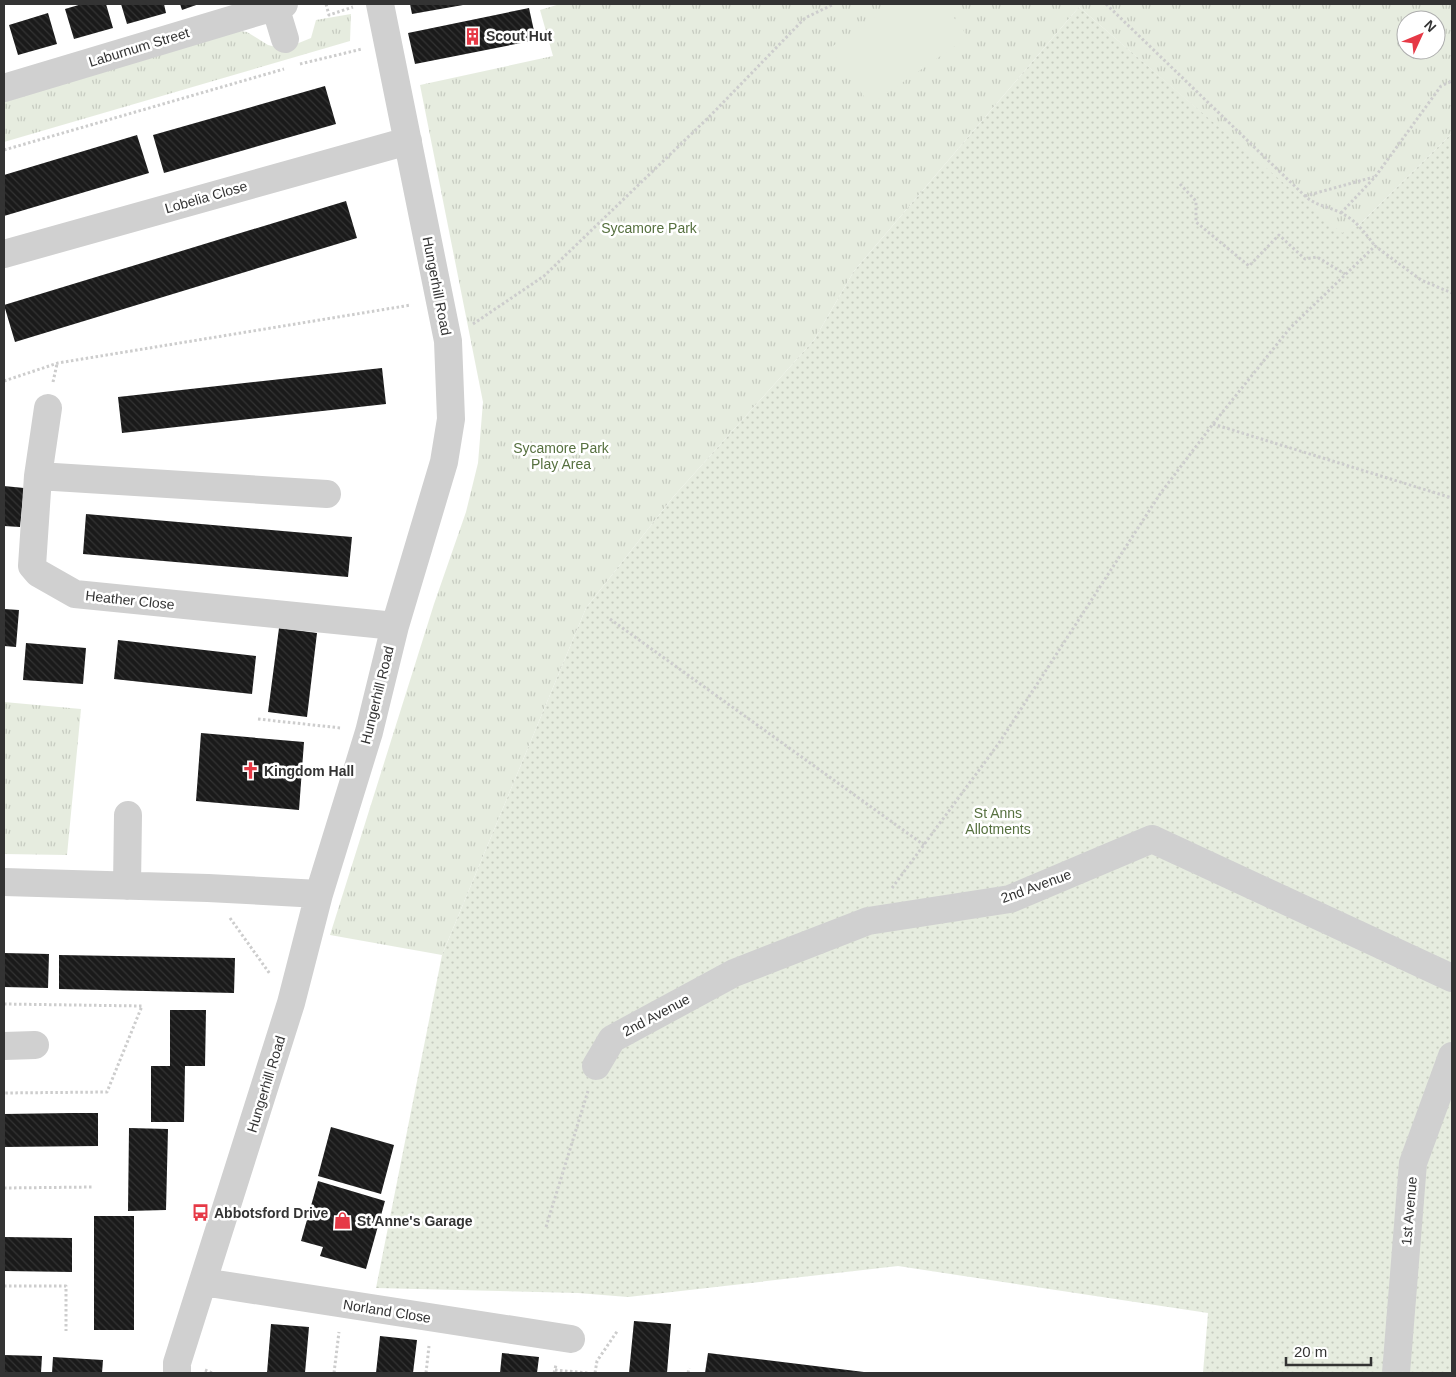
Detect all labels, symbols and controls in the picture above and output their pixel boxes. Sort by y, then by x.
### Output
north arrow [1396,10,1446,60]
text: N [1421,17,1440,35]
street label: Laburnum Street [87,24,191,70]
building icon: Scout Hut [462,26,482,46]
place label: Scout Hut [486,28,552,44]
street label: Lobelia Close [163,178,249,216]
park label: Sycamore Park [601,220,698,236]
street label: Hungerhill Road [420,235,454,337]
park label: Sycamore Park Play Area [513,440,610,472]
street label: Heather Close [85,587,176,613]
street label: Hungerhill Road [357,644,397,746]
church icon: Kingdom Hall [240,761,260,781]
place label: Kingdom Hall [264,763,354,779]
park label: St Anns Allotments [965,805,1031,837]
street label: 2nd Avenue [999,866,1074,906]
street label: 2nd Avenue [620,991,692,1039]
street label: Hungerhill Road [244,1034,288,1134]
street label: 1st Avenue [1398,1176,1420,1246]
bus stop icon: Abbotsford Drive [190,1203,210,1223]
place label: Abbotsford Drive [214,1205,329,1221]
shop icon: St Anne's Garage [333,1211,353,1231]
place label: St Anne's Garage [357,1213,473,1229]
street label: Norland Close [342,1296,432,1326]
scale bar [1286,1334,1371,1366]
text: 20 m [1294,1343,1327,1360]

